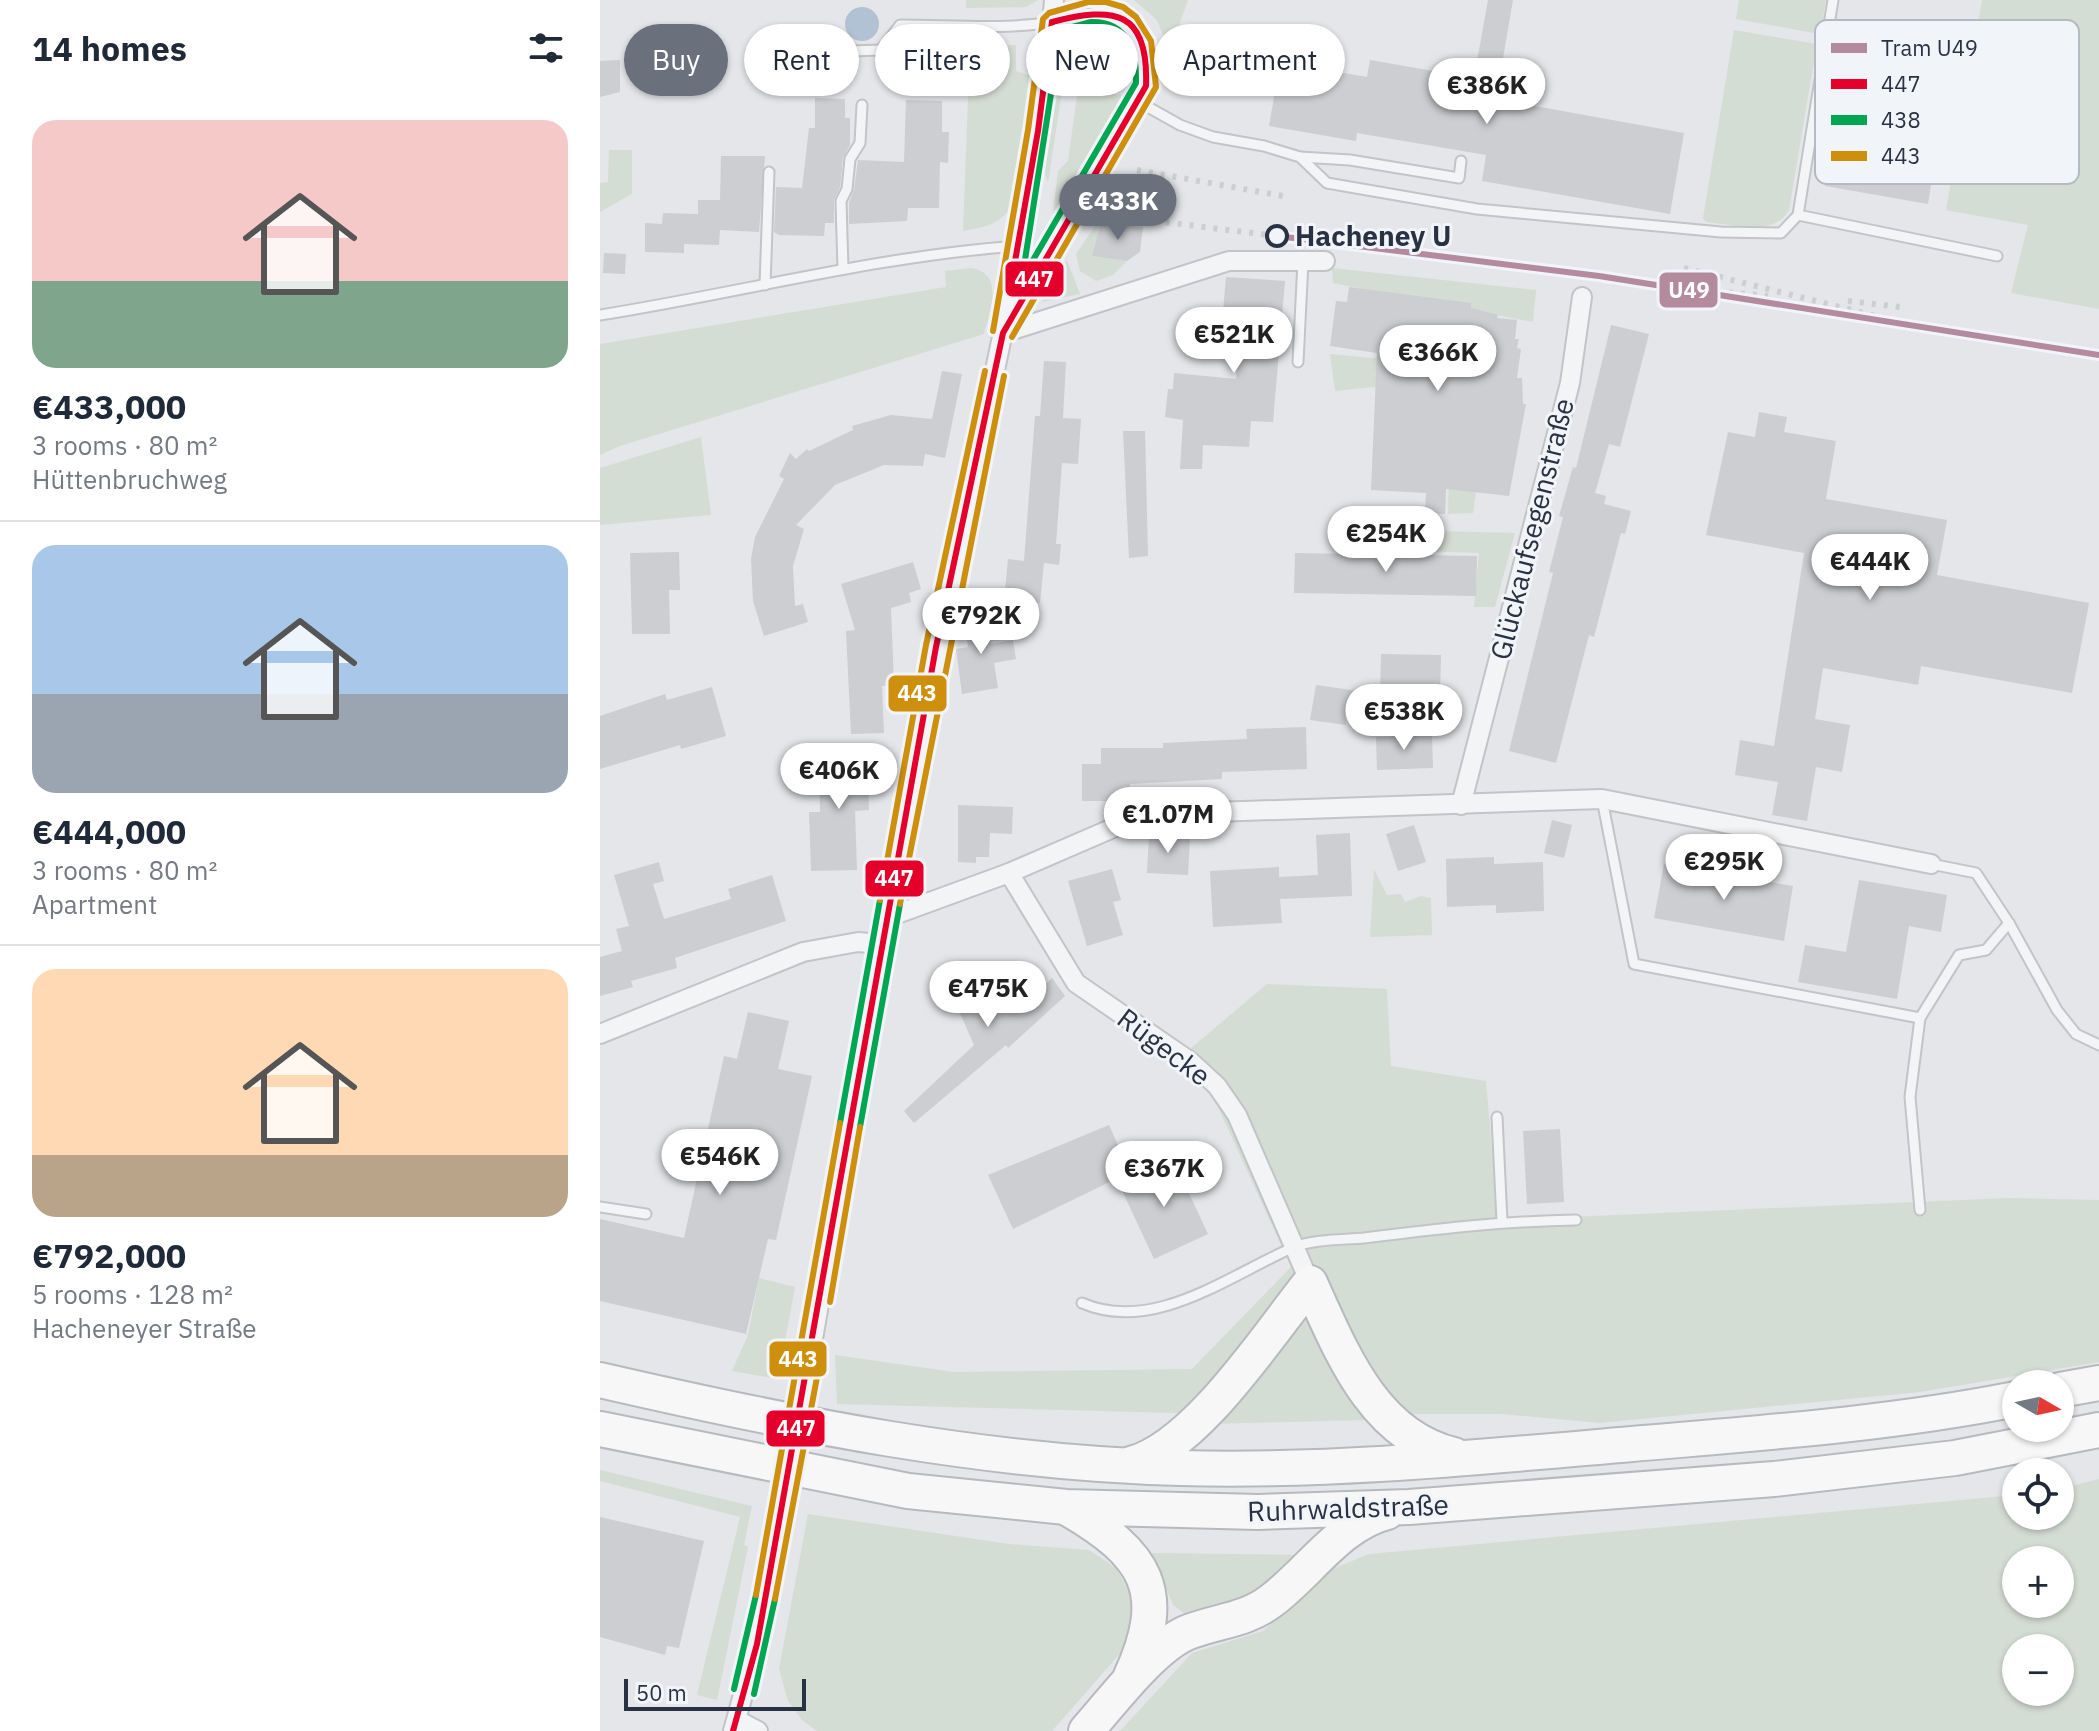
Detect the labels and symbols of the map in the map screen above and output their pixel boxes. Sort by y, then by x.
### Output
legend [1815,20,2079,184]
text: Tram U49 [1881,33,1978,62]
pin: €386K [1431,58,1543,126]
text: 447 [1881,69,1921,98]
text: 438 [1881,105,1921,134]
text: 443 [1881,141,1921,170]
pin: €433K [1062,174,1174,242]
place label: Hacheney U [1295,217,1451,254]
marker: Hacheney U [1266,225,1288,247]
line badge: 447 [1004,260,1065,298]
text: 447 [1014,264,1054,293]
line badge: U49 [1658,271,1719,309]
text: U49 [1668,275,1710,304]
pin: €521K [1178,307,1290,375]
pin: €366K [1382,325,1494,393]
street label: Glückaufsegenstraße [1481,394,1582,663]
pin: €254K [1330,506,1442,574]
pin: €444K [1814,534,1926,602]
pin: €792K [925,588,1037,656]
line badge: 443 [887,674,948,713]
text: 443 [897,678,937,707]
pin: €538K [1348,684,1460,752]
pin: €406K [783,743,895,811]
pin: €1.07M [1103,787,1233,855]
pin: €295K [1668,834,1780,902]
line badge: 447 [864,859,925,898]
text: 447 [874,863,914,892]
pin: €475K [932,961,1044,1029]
street label: Rügecke [1110,999,1218,1094]
pin: €546K [664,1129,776,1197]
pin: €367K [1108,1141,1220,1209]
line badge: 443 [768,1340,828,1378]
text: 443 [778,1344,818,1373]
north arrow [2002,1370,2074,1442]
line badge: 447 [765,1409,826,1448]
text: 447 [776,1413,816,1442]
street label: Ruhrwaldstraße [1246,1485,1450,1530]
scale bar [624,1675,806,1711]

